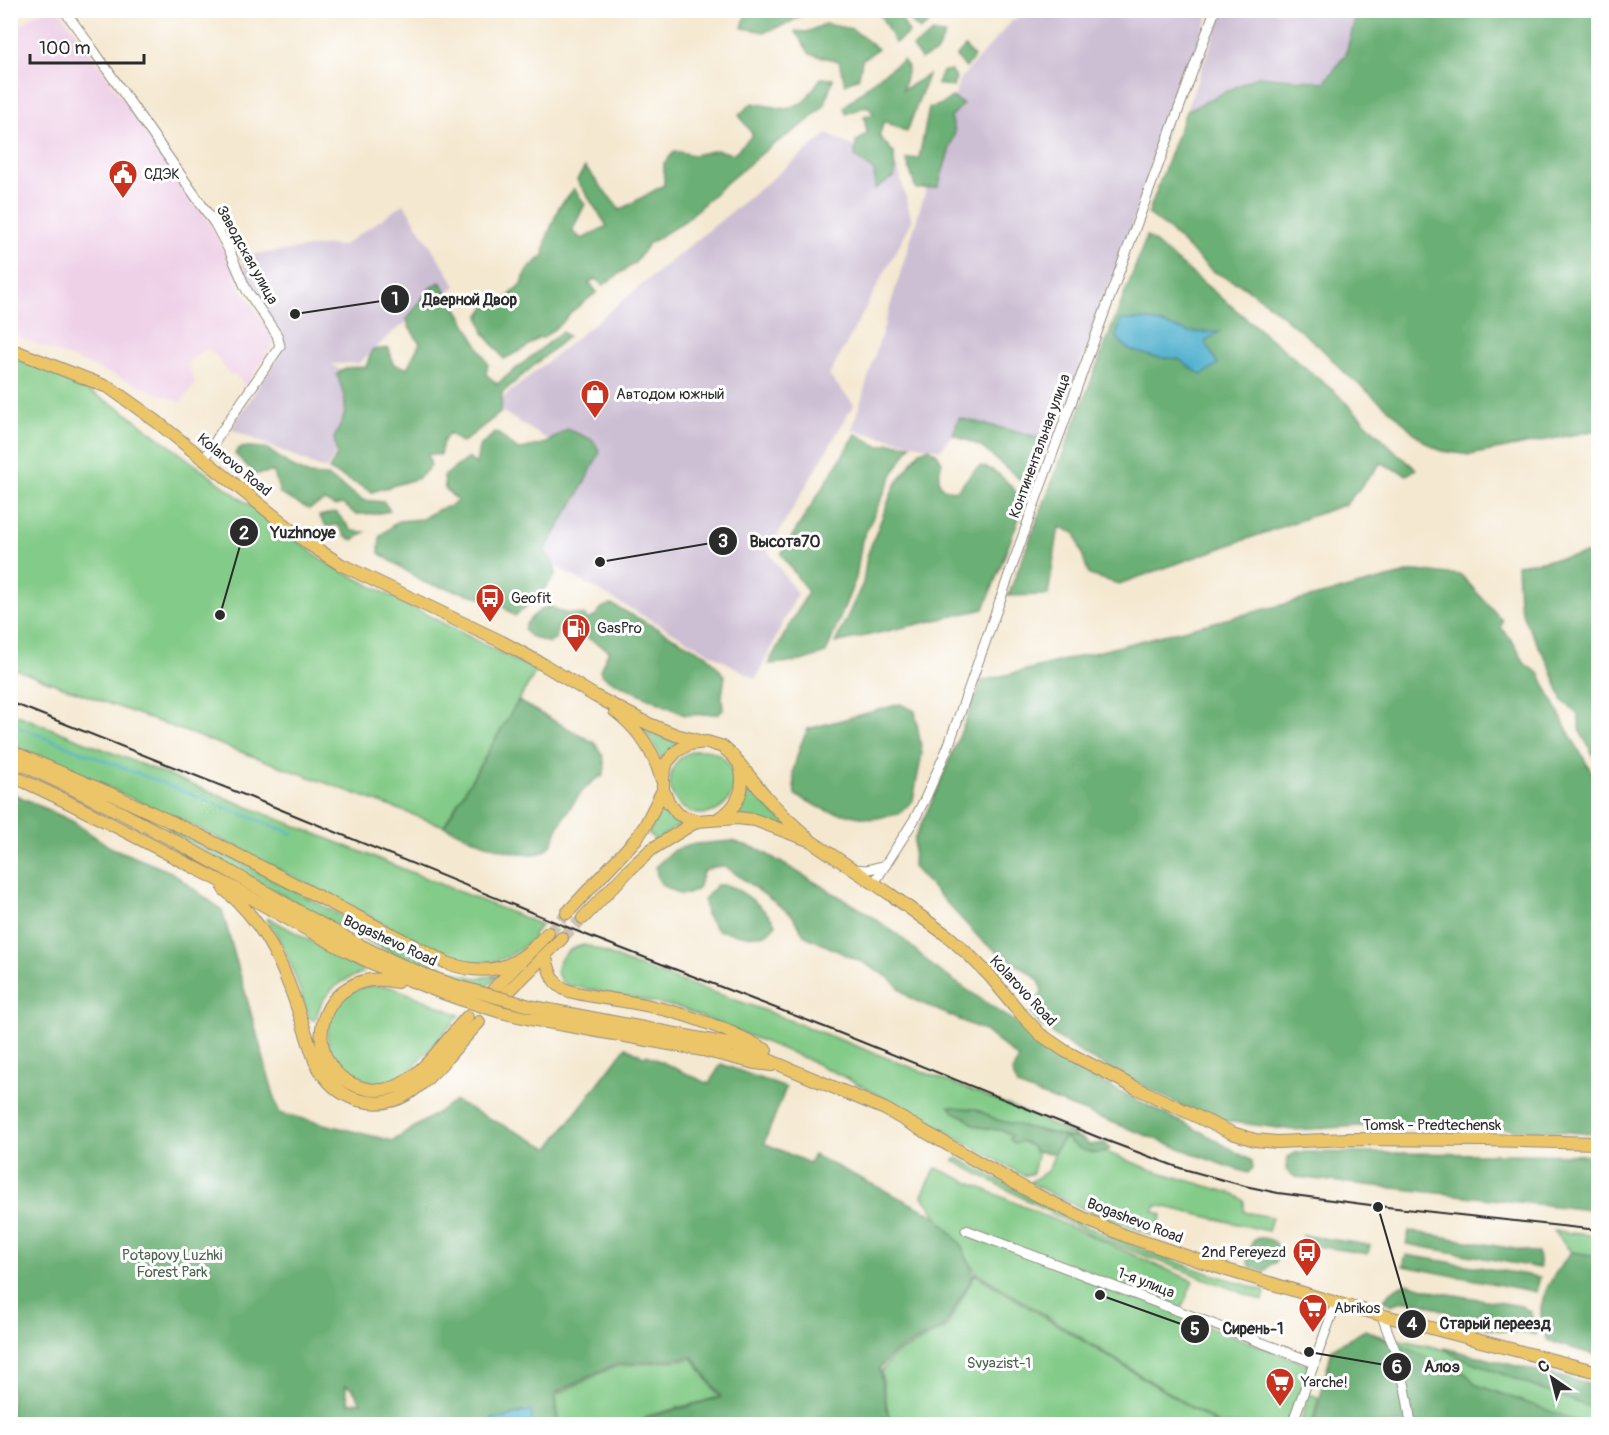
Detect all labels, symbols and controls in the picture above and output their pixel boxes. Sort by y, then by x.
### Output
scale bar [30,27,144,65]
text: 100 m [39,37,91,60]
public building icon: СДЭК [107,158,139,200]
place label: СДЭК [144,165,180,184]
street label: Заводская улица [212,202,282,308]
callout: Дверной Двор [380,282,529,316]
text: 1 [391,288,399,311]
text: Дверной Двор [422,290,518,310]
street label: Континентальная улица [1005,371,1075,521]
shop icon: Автодом южный [579,378,611,420]
place label: Автодом южный [616,385,725,404]
street label: Kolarovo Road [193,429,275,501]
callout: Yuzhnoye [229,515,348,549]
text: 2 [239,522,249,545]
text: Yuzhnoye [269,523,337,543]
callout: Высота70 [708,524,833,558]
text: 3 [718,530,728,553]
text: Высота70 [750,532,821,552]
bus stop icon: Geofit [474,582,506,624]
place label: Geofit [511,589,552,608]
fuel station icon: GasPro [560,612,592,654]
place label: GasPro [597,619,642,638]
street label: Bogashevo Road [340,911,440,971]
street label: Kolarovo Road [985,952,1061,1030]
street label: Tomsk - Predtechensk [1363,1116,1502,1135]
street label: Bogashevo Road [1084,1194,1186,1248]
bus stop icon: 2nd Pereyezd [1291,1236,1323,1278]
place label: 2nd Pereyezd [1202,1243,1286,1262]
park label: Potapovy Luzhki Forest Park [122,1246,223,1282]
street label: 1-я улица [1115,1263,1177,1303]
supermarket icon: Abrikos [1297,1292,1329,1334]
place label: Abrikos [1334,1299,1380,1318]
callout: Старый переезд [1397,1307,1562,1341]
callout: Сирень-1 [1180,1312,1295,1346]
text: 4 [1407,1313,1418,1336]
text: Старый переезд [1440,1314,1551,1334]
text: 5 [1190,1318,1200,1341]
text: Сирень-1 [1223,1319,1283,1339]
north arrow [1522,1348,1582,1408]
callout: Алоэ [1382,1350,1472,1384]
park label: Svyazist-1 [967,1354,1031,1373]
text: С [1534,1355,1554,1378]
text: 6 [1392,1356,1402,1379]
text: Алоэ [1424,1357,1460,1377]
supermarket icon: Yarche! [1264,1366,1296,1408]
place label: Yarche! [1300,1373,1348,1392]

